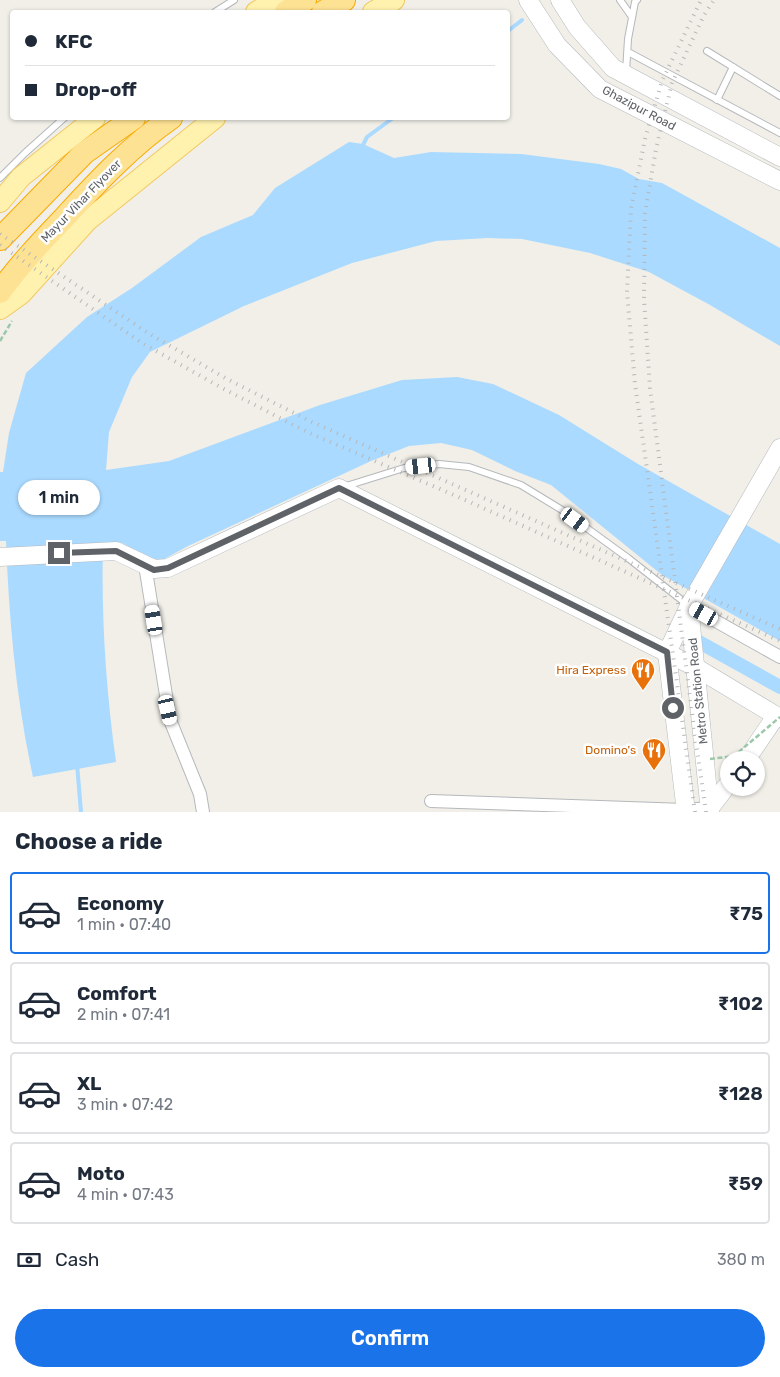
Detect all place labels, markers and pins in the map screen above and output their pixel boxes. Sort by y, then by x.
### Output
restaurant icon: Hira Express [630,657,656,691]
place label: Hira Express [556,663,626,677]
restaurant icon: Domino's [641,737,667,771]
place label: Domino's [585,743,636,757]

